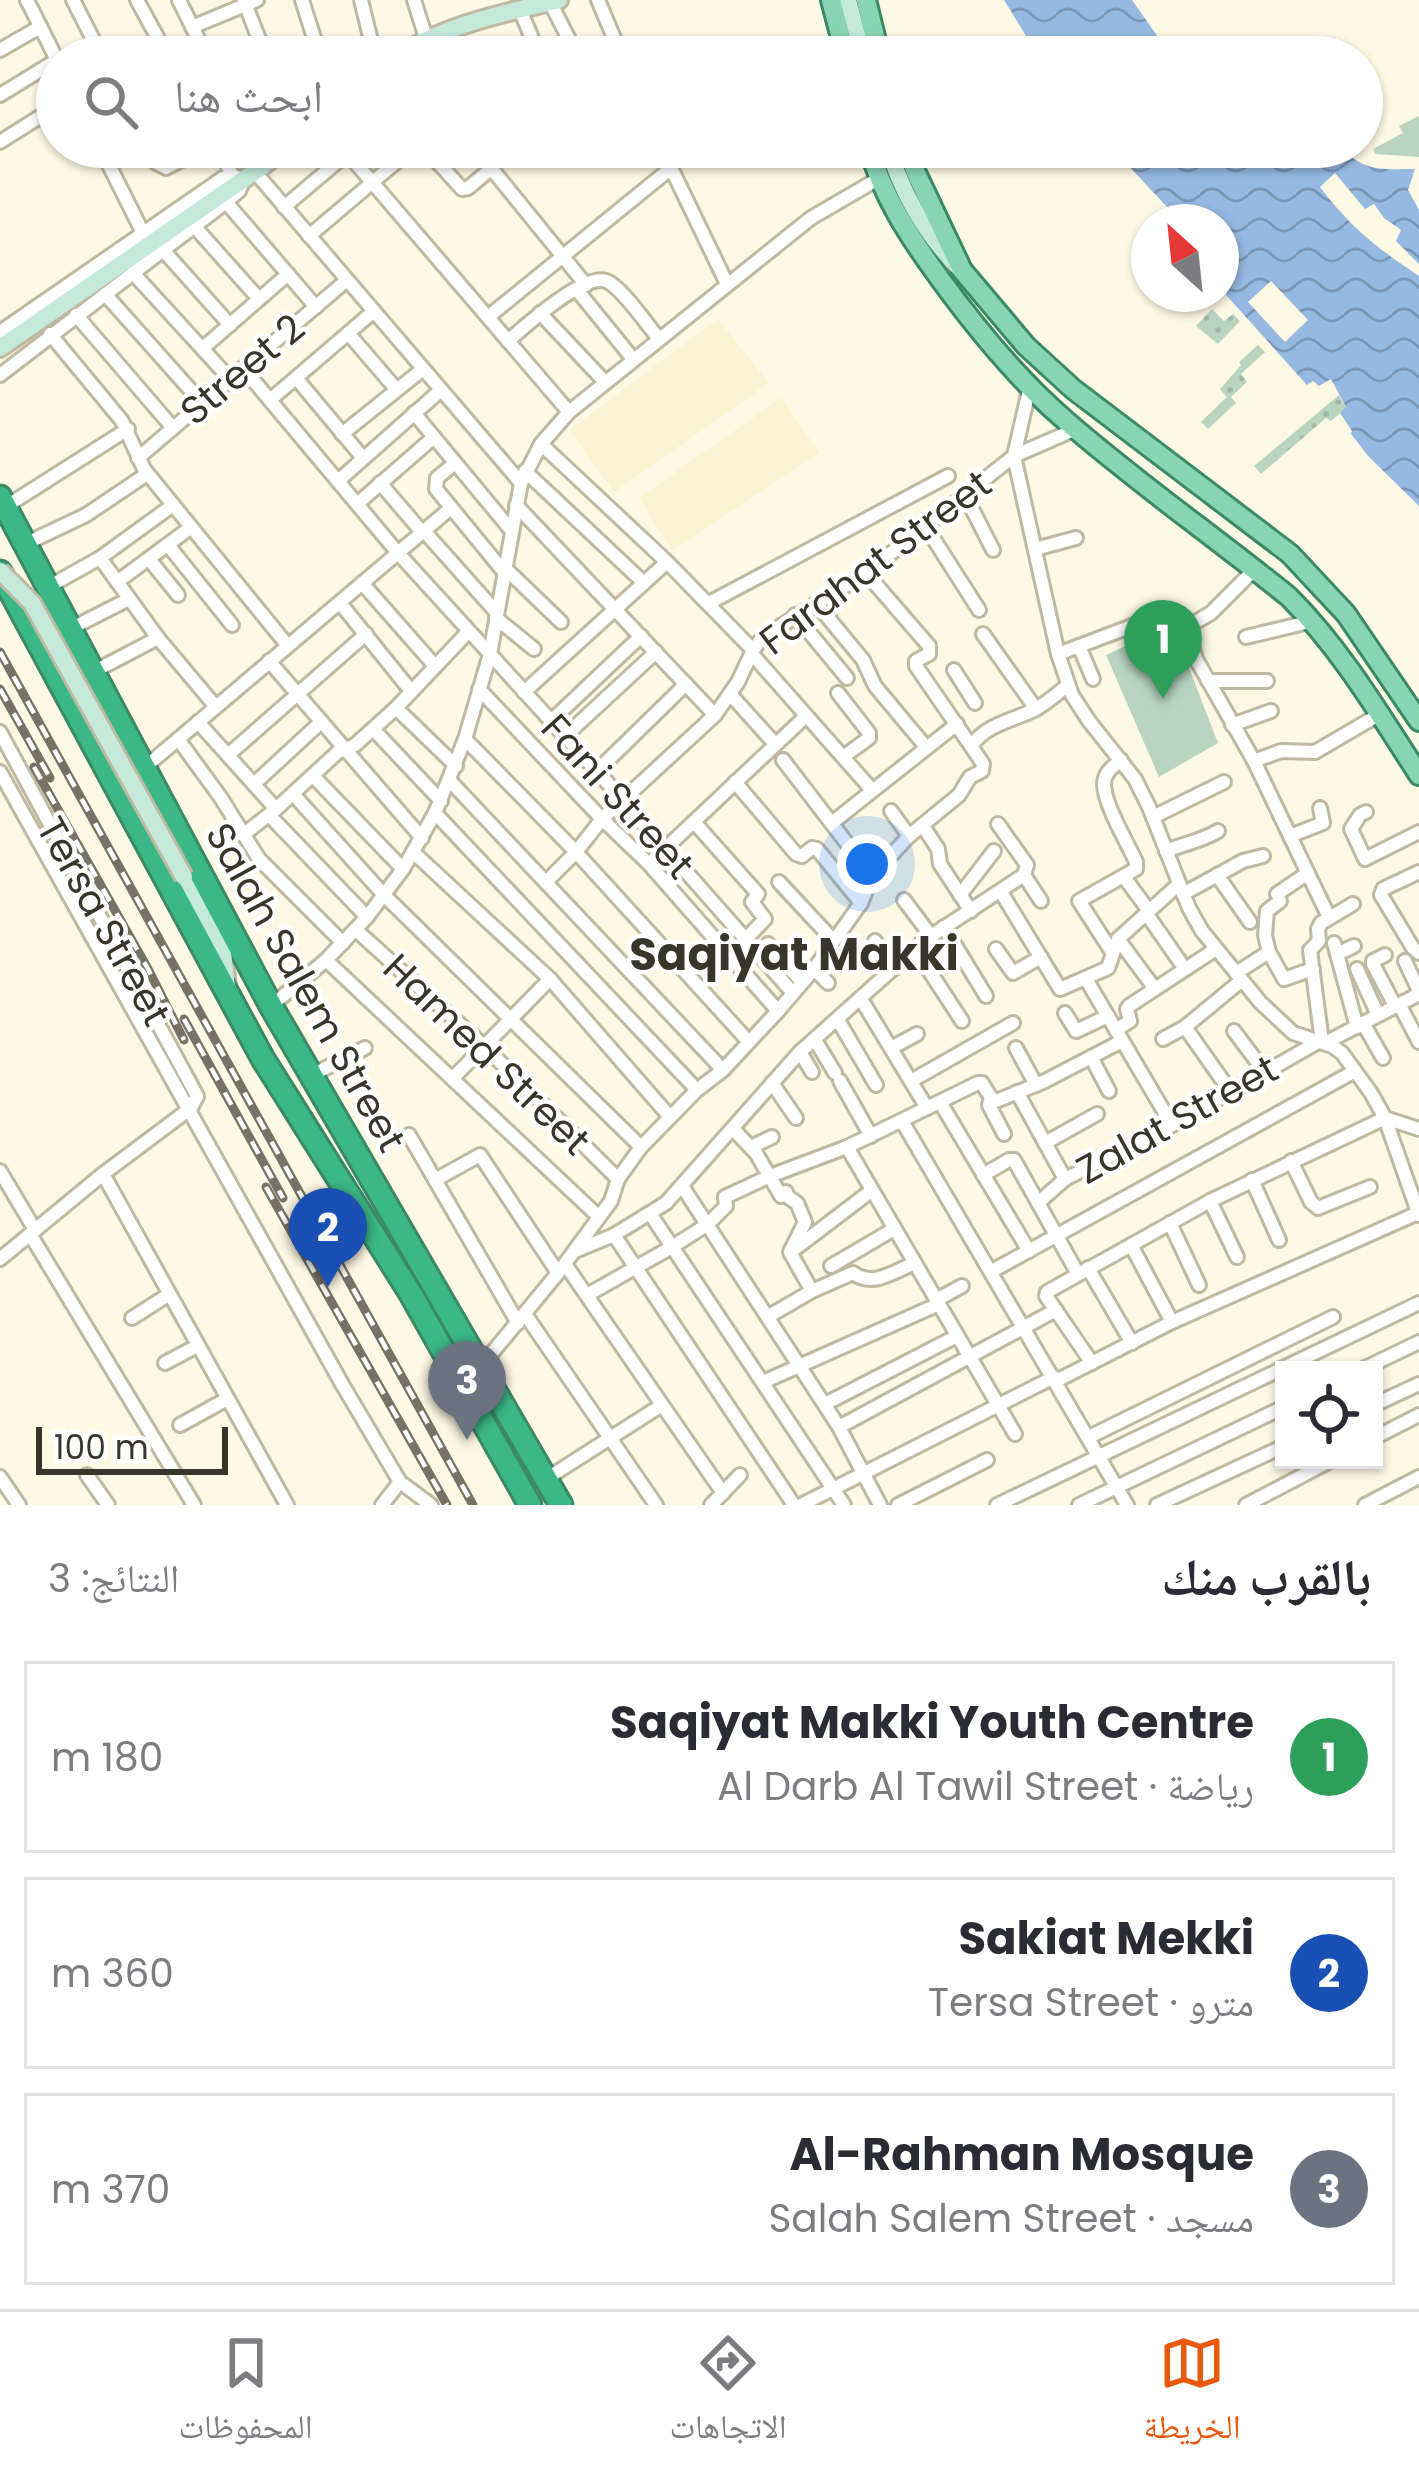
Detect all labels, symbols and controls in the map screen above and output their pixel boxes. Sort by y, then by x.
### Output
search box [36,36,1383,168]
text: ابحث هنا [174,65,323,128]
icon: search [78,69,144,135]
north arrow [1131,204,1239,312]
street label: Street 2 [168,301,316,438]
street label: Farahat Street [748,457,1002,668]
pin: 1 [1124,600,1202,699]
street label: Fani Street [529,702,707,891]
street label: Tersa Street [23,807,184,1036]
street label: Salah Salem Street [192,813,419,1162]
your location [837,834,897,894]
district label: Saqiyat Makki [629,923,959,986]
street label: Hamed Street [371,941,602,1167]
street label: Zalat Street [1067,1042,1288,1197]
pin: 2 [289,1188,367,1287]
pin: 3 [428,1341,506,1440]
map controls [1275,1361,1383,1469]
button: locate [1275,1361,1383,1469]
scale bar [36,1421,228,1474]
text: 100 m [54,1424,149,1471]
text: بالقرب منك [1161,1541,1371,1613]
text: النتائج: 3 [48,1551,179,1606]
text: Saqiyat Makki Youth Centre [610,1691,1254,1754]
text: 180 m [51,1730,163,1785]
text: 1 [1322,1730,1336,1785]
text: رياضة · Al Darb Al Tawil Street [717,1759,1254,1814]
text: Sakiat Mekki [958,1907,1254,1970]
text: 360 m [51,1946,174,2001]
text: 2 [1318,1946,1340,2001]
text: مترو · Tersa Street [928,1975,1254,2030]
text: Al-Rahman Mosque [789,2123,1254,2186]
text: 370 m [51,2162,170,2217]
text: 3 [1317,2162,1341,2217]
text: مسجد · Salah Salem Street [768,2191,1254,2246]
tab: المحفوظات [178,2330,313,2459]
tab: الاتجاهات [669,2330,787,2459]
tab: الخريطة [1143,2330,1241,2459]

